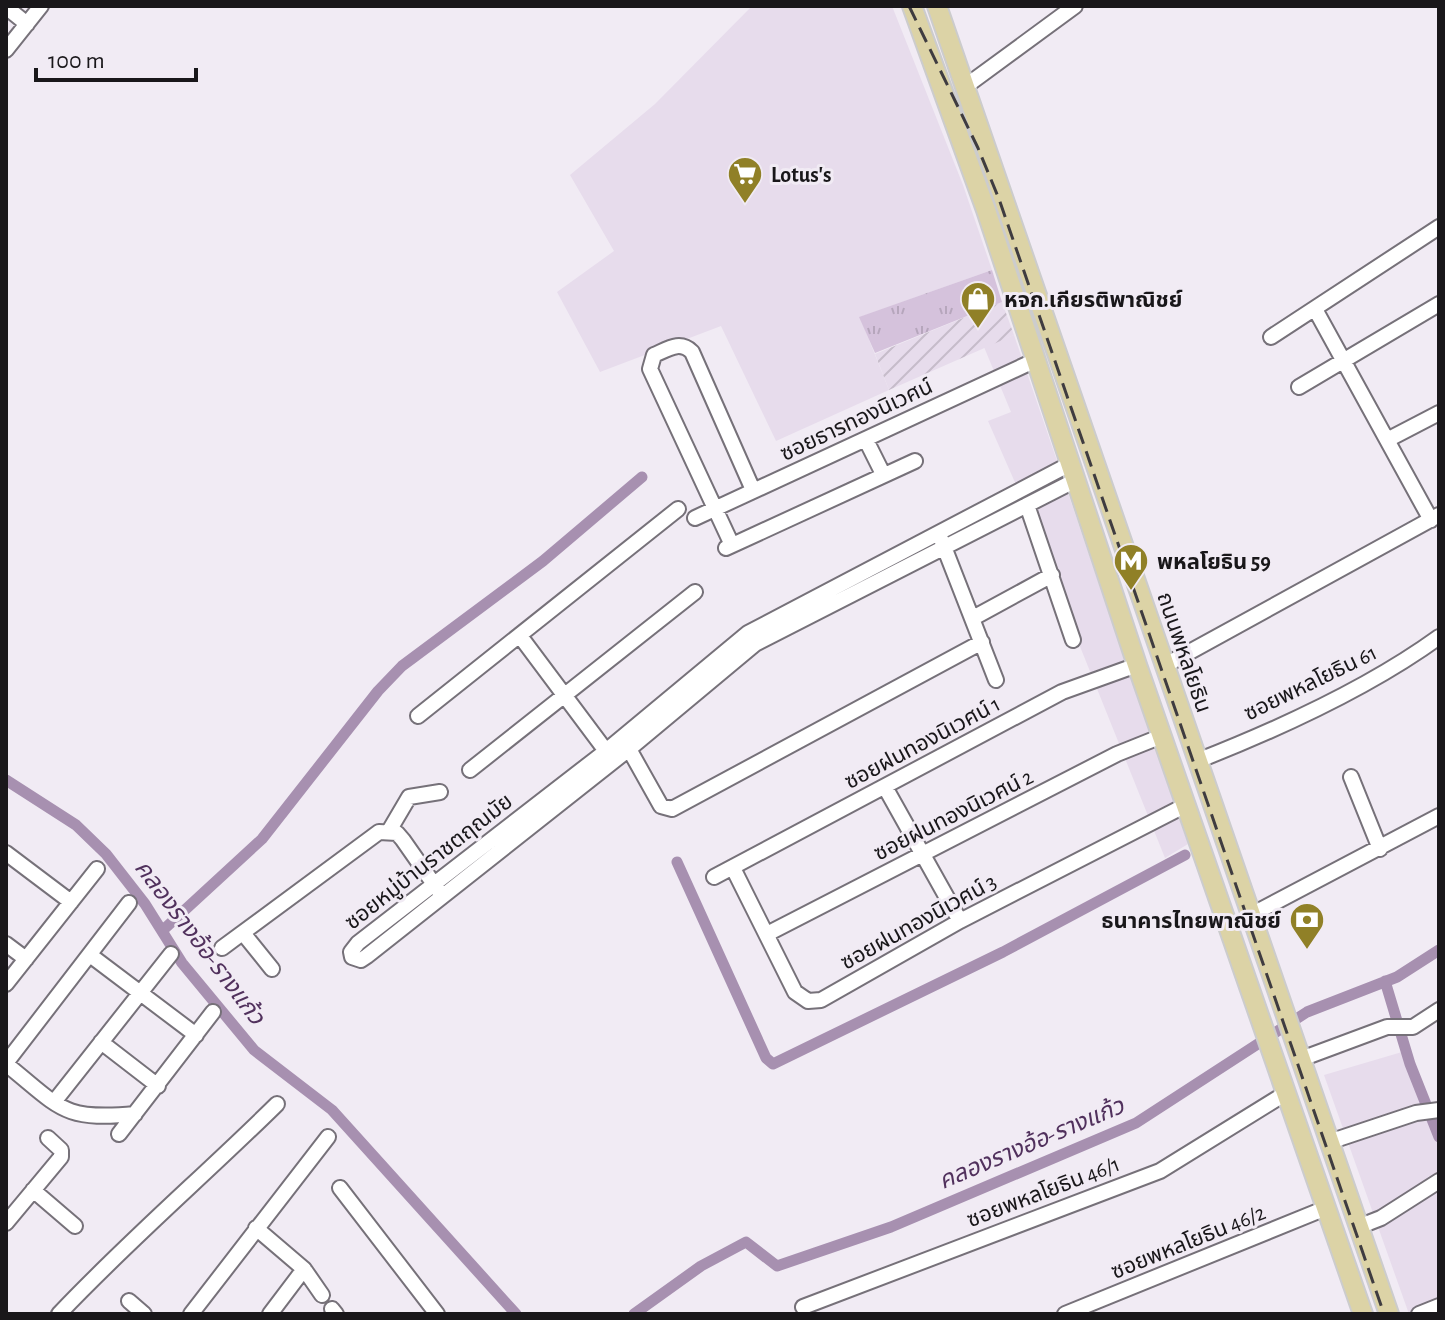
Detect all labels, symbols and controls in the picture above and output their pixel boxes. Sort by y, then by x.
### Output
scale bar [36,32,196,82]
text: 100 m [48,49,105,73]
supermarket icon: Lotus's [726,155,764,205]
place label: Lotus's [771,164,831,186]
shop icon: หจก.เกียรติพาณิชย์ [959,280,997,330]
place label: หจก.เกียรติพาณิชย์ [1004,289,1183,311]
street label: ซอยธารทองนิเวศน์ [777,375,936,465]
metro station icon: พหลโยธิน 59 [1112,542,1150,592]
place label: พหลโยธิน 59 [1157,551,1271,573]
street label: ถนนพหลโยธิน [1153,589,1215,715]
street label: ซอยพหลโยธิน 61 [1241,641,1380,725]
street label: ซอยฝนทองนิเวศน์ 1 [841,693,1004,793]
street label: ซอยฝนทองนิเวศน์ 2 [870,765,1036,864]
street label: ซอยหมู่บ้านราชตฤณมัย [340,789,518,935]
water label: คลองรางอ้อ-รางแก้ว [130,855,271,1030]
street label: ซอยฝนทองนิเวศน์ 3 [837,870,1000,974]
bank icon: ธนาคารไทยพาณิชย์ [1288,901,1326,951]
place label: ธนาคารไทยพาณิชย์ [1101,910,1281,932]
water label: คลองรางอ้อ-รางแก้ว [935,1092,1129,1194]
street label: ซอยพหลโยธิน 46/1 [964,1153,1123,1231]
street label: ซอยพหลโยธิน 46/2 [1108,1201,1269,1283]

